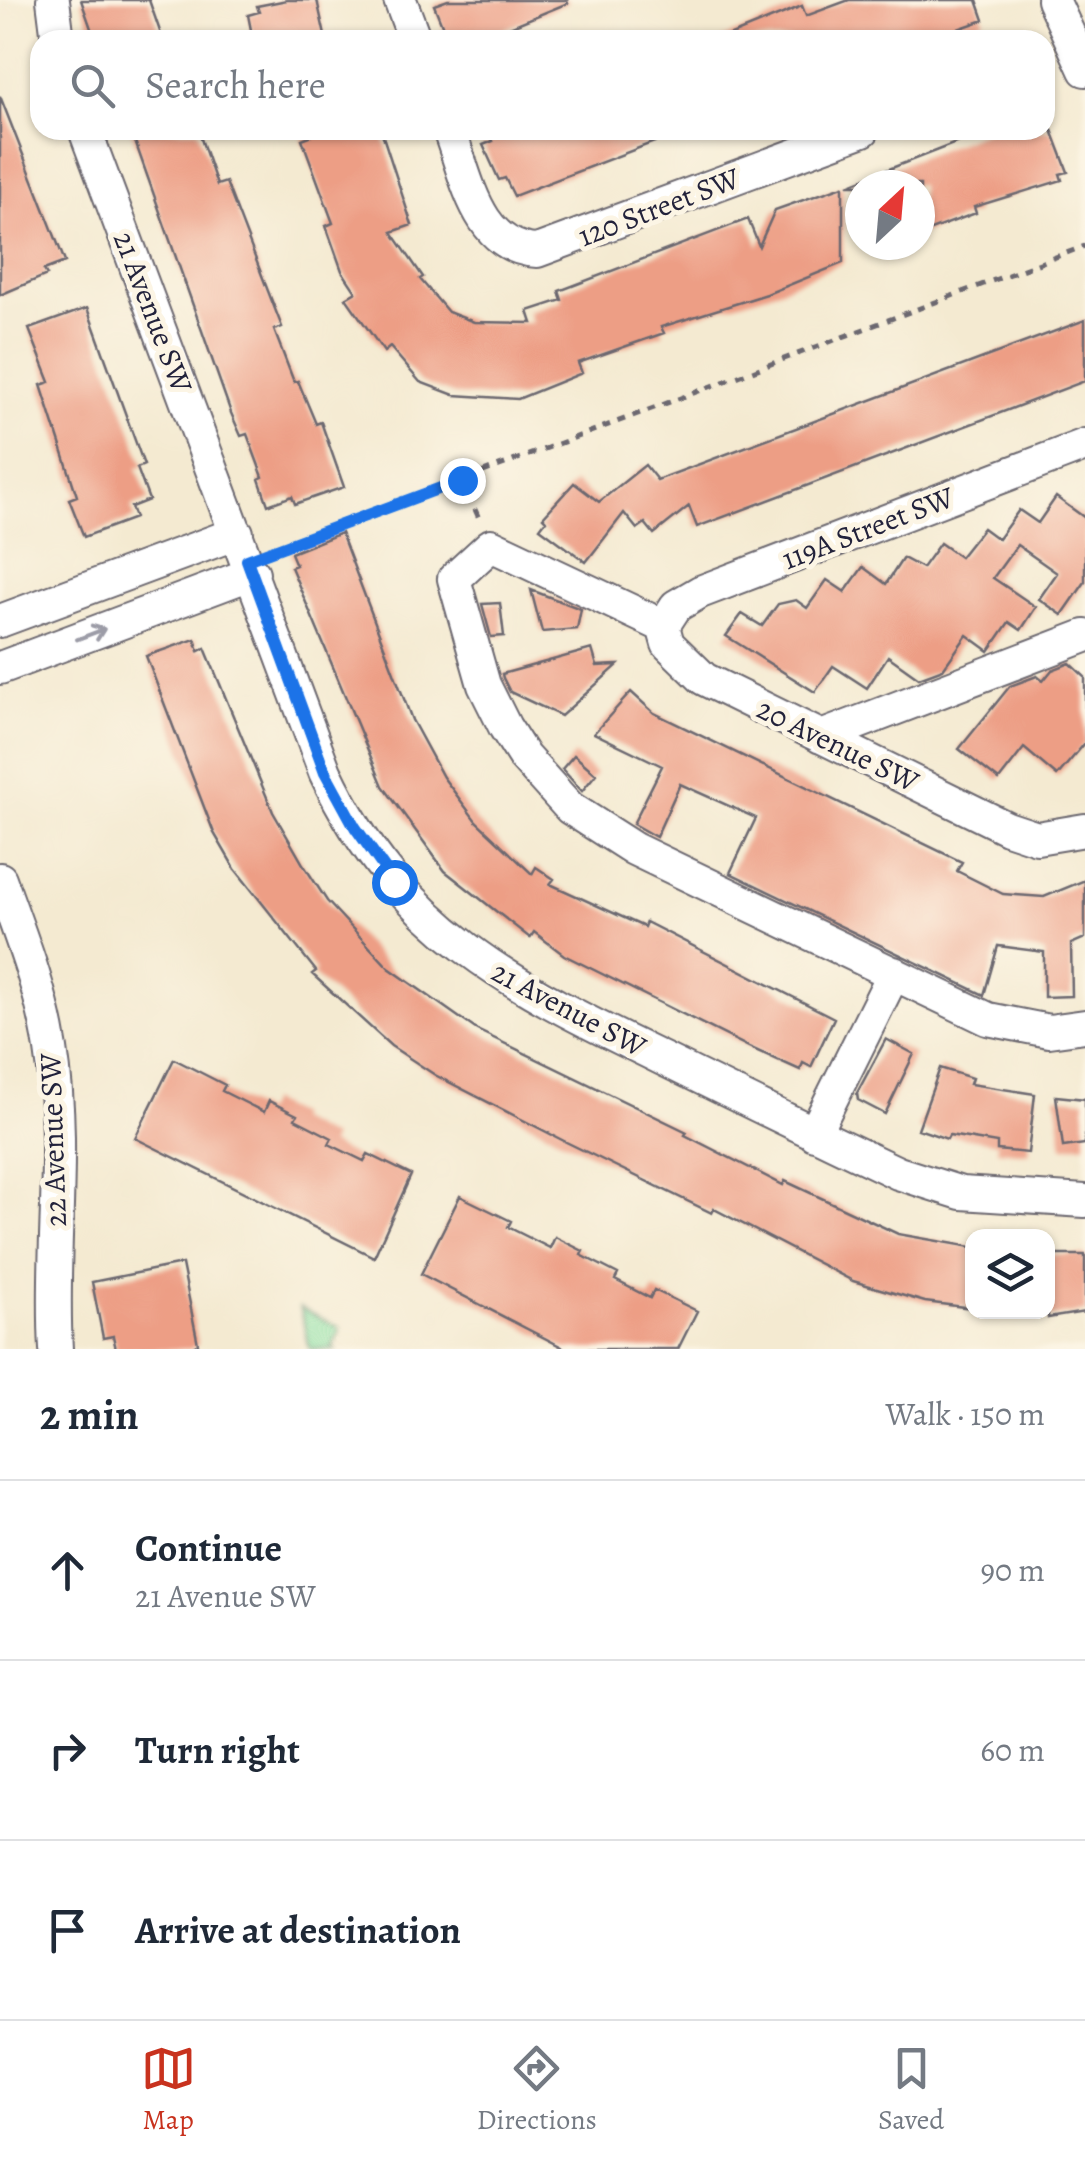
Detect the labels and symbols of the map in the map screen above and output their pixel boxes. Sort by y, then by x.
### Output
street label: 120 Street SW [572,158,746,256]
north arrow [845,170,935,260]
street label: 21 Avenue SW [104,226,202,398]
route end [440,458,486,504]
street label: 119A Street SW [776,477,960,579]
one-way arrow [75,624,106,642]
street label: 20 Avenue SW [750,689,926,801]
route start [372,860,418,906]
street label: 21 Avenue SW [485,952,653,1066]
street label: 22 Avenue SW [30,1053,76,1227]

